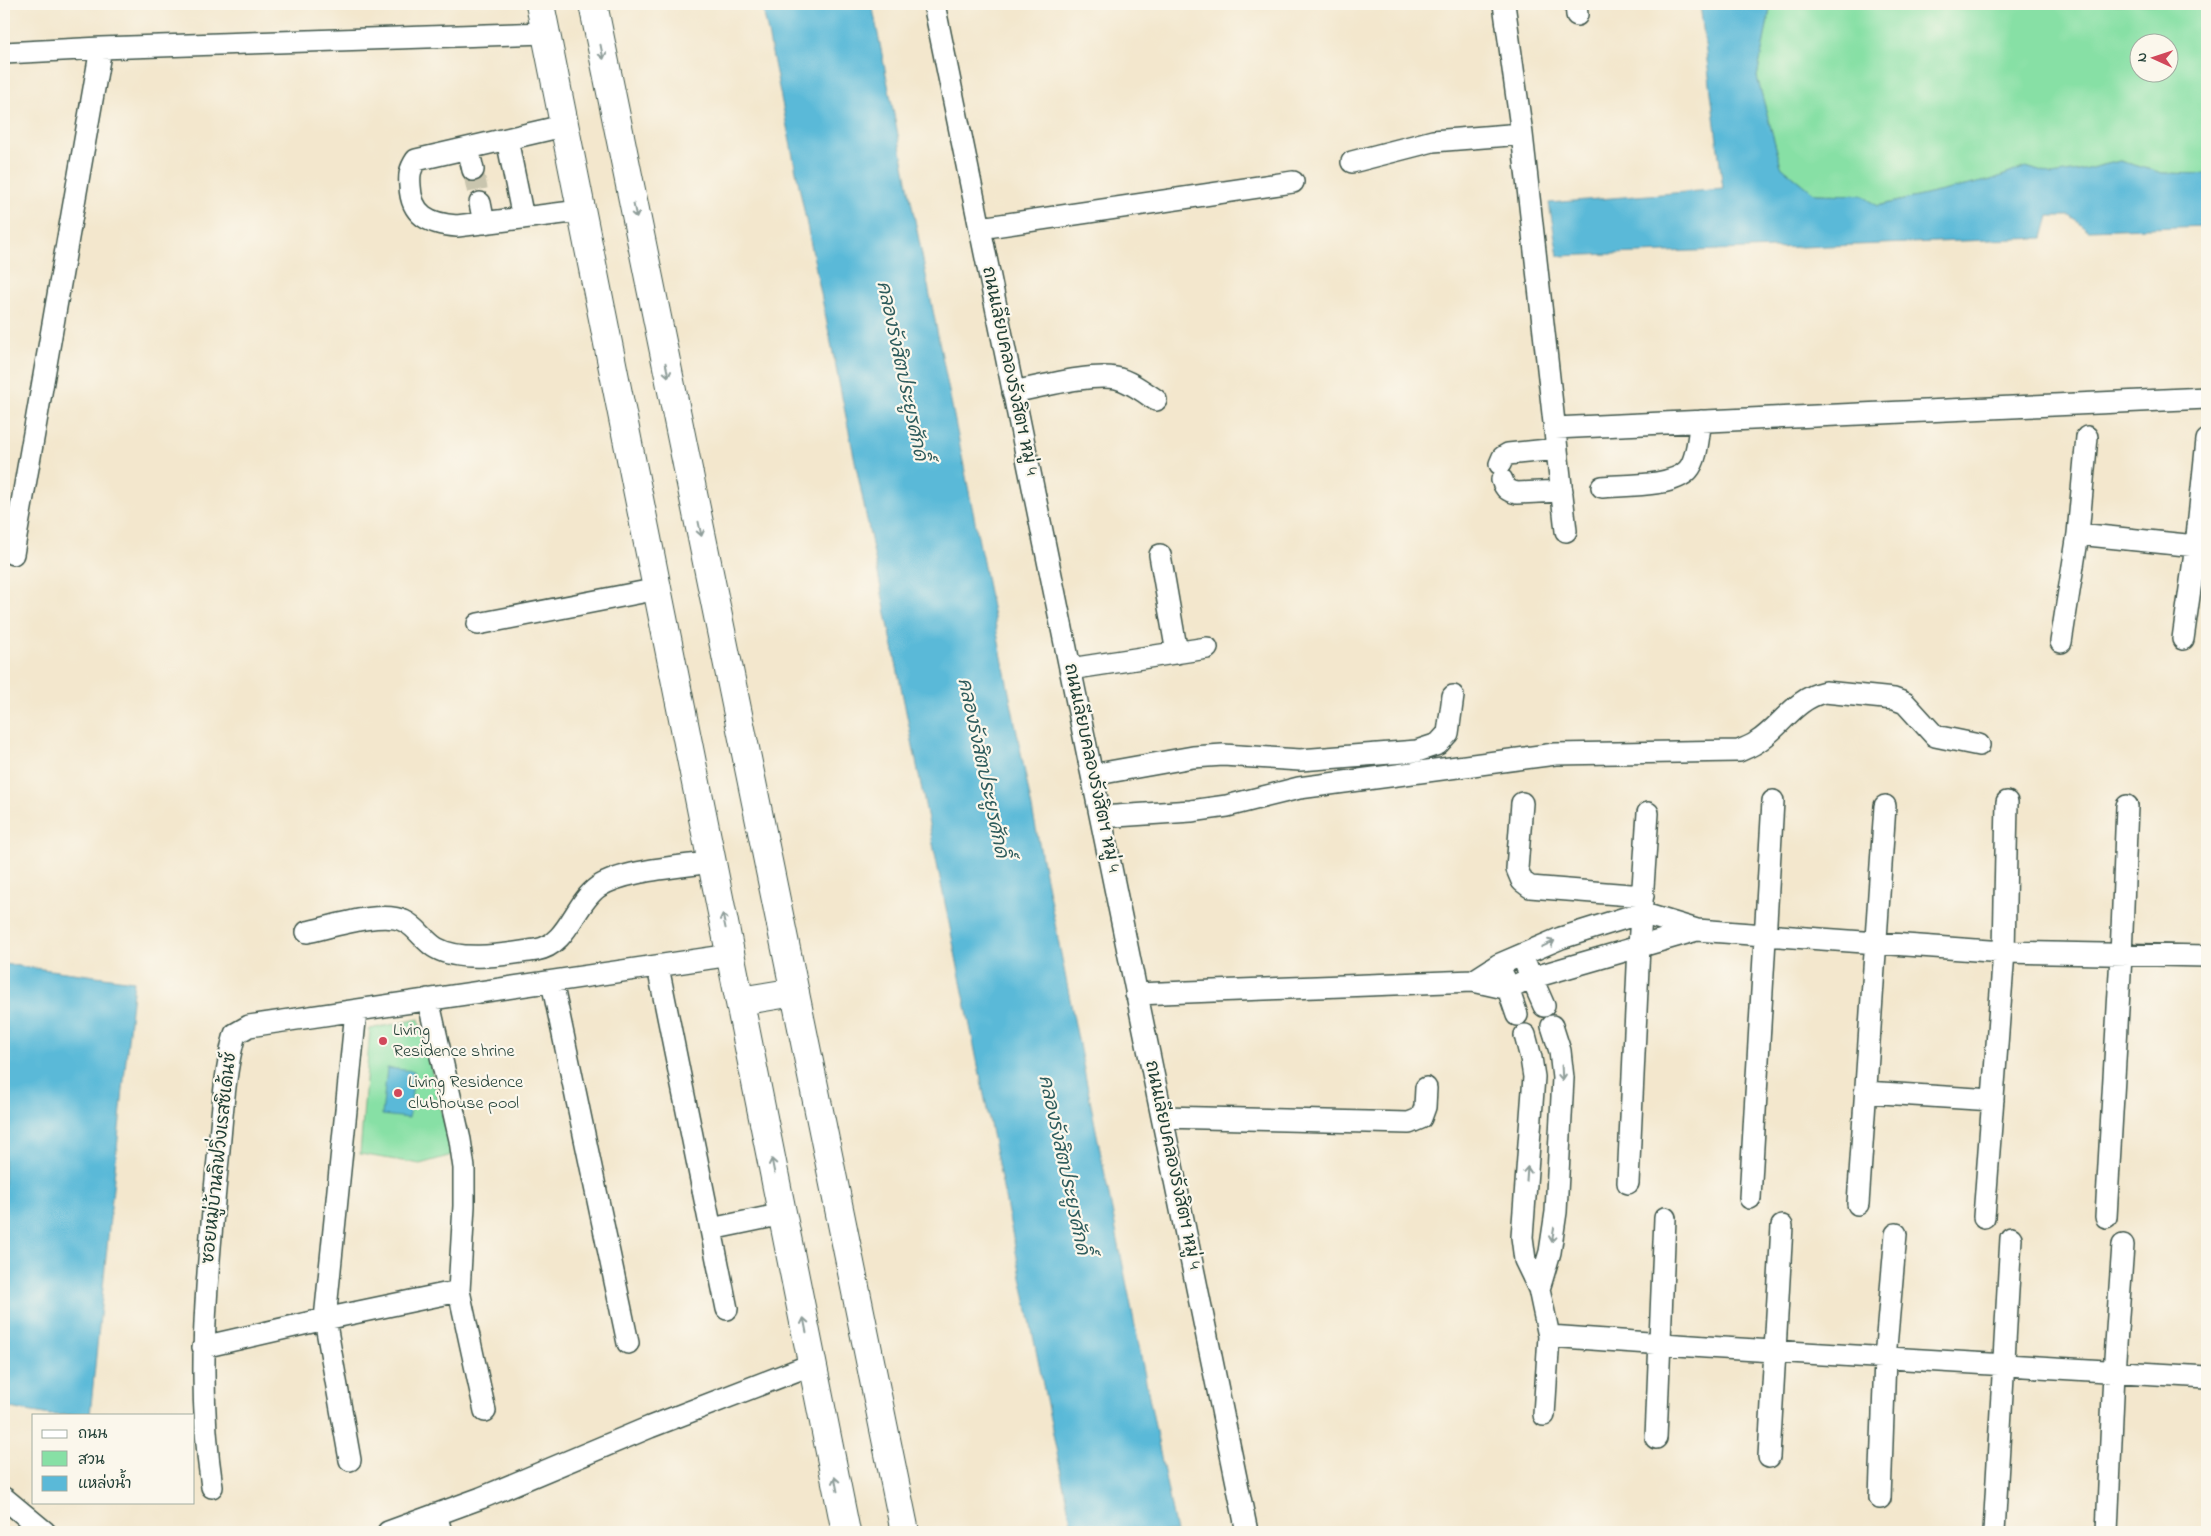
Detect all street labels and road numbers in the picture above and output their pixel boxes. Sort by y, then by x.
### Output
street label: ถนนเลียบคลองรังสิตฯ หมู่ 4 [974,264,1045,478]
street label: ถนนเลียบคลองรังสิตฯ หมู่ 4 [1056,661,1127,875]
street label: ซอยหมู่บ้านลิฟวิ่งเรสซิเด้นซ์ [190,1050,244,1265]
street label: ถนนเลียบคลองรังสิตฯ หมู่ 4 [1137,1058,1208,1272]

